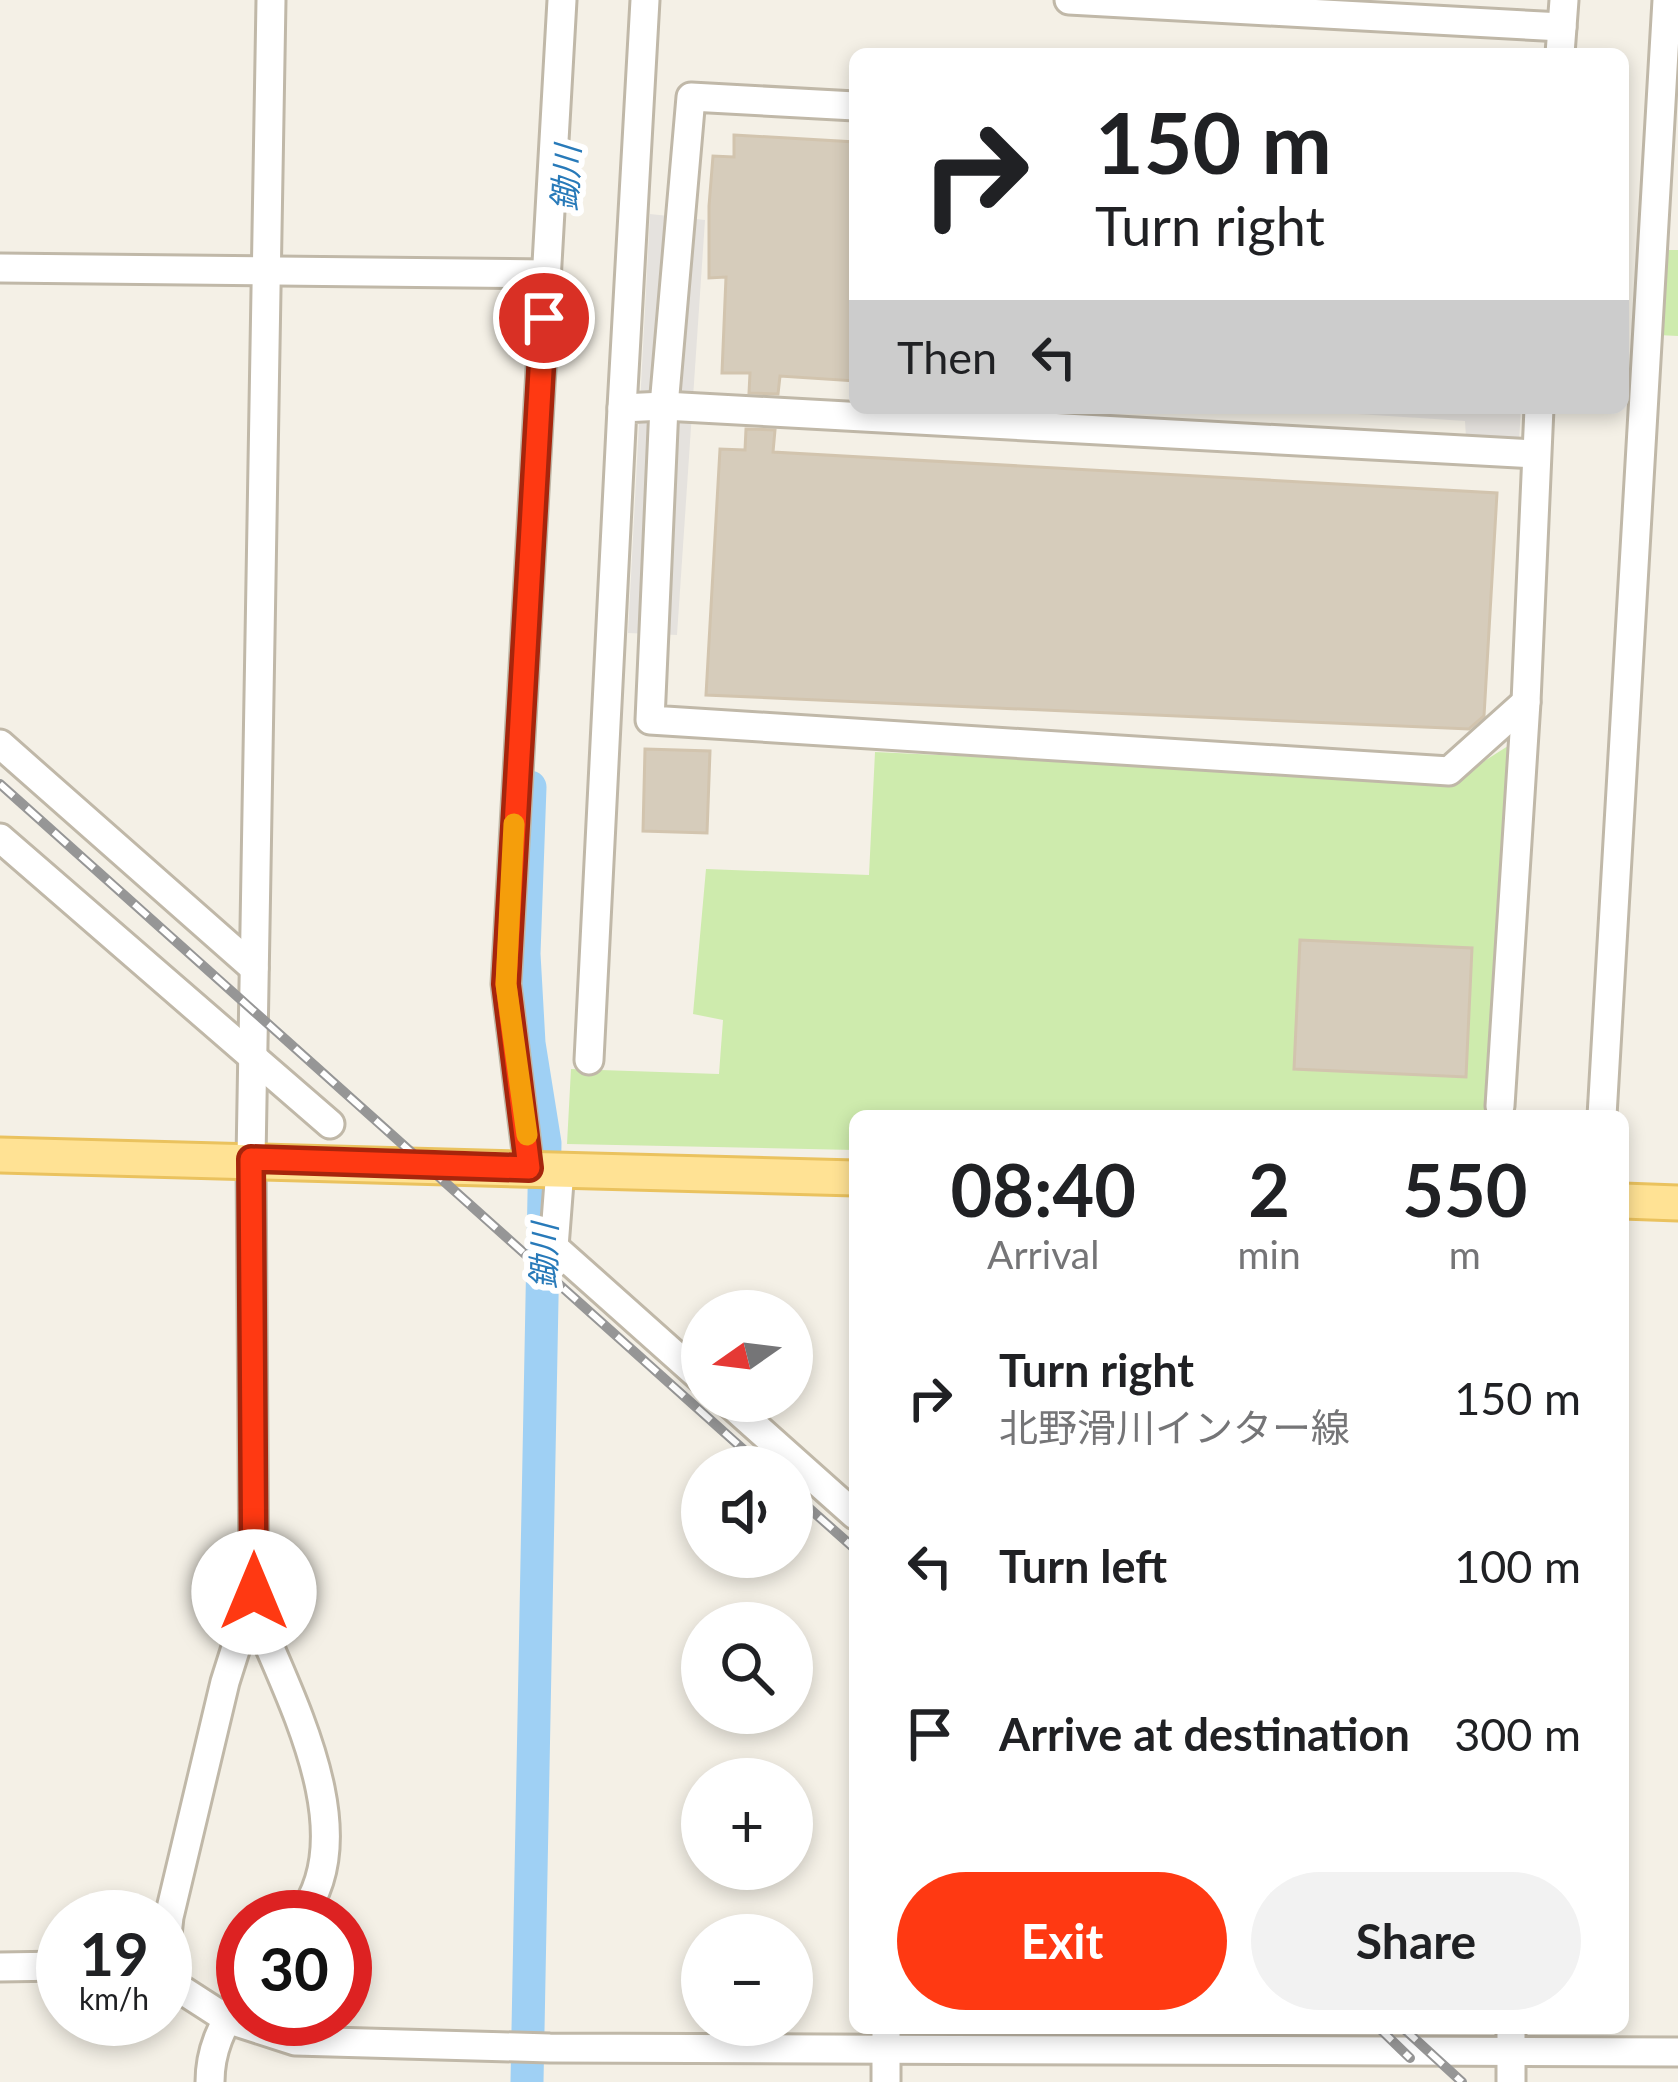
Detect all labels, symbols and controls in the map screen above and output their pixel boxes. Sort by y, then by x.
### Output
text: 150 m [1095,91,1332,192]
icon: right [897,96,1053,252]
water label: 鋤川 [543,141,587,212]
text: Turn right [1095,193,1325,258]
pin [493,267,595,369]
icon: arrive [511,285,577,351]
icon: left [1021,324,1087,390]
text: Then [897,330,997,384]
text: 08:40 [950,1146,1136,1232]
text: 2 [1248,1146,1290,1232]
text: 550 [1402,1146,1527,1232]
water label: 鋤川 [522,1220,564,1289]
text: Arrival [987,1231,1099,1277]
text: min [1238,1231,1301,1277]
text: m [1449,1231,1481,1277]
north arrow [681,1290,813,1422]
map controls [681,1290,813,2046]
text: Turn right [999,1343,1194,1397]
icon: right [897,1365,963,1431]
text: 150 m [1454,1371,1581,1425]
text: 北野滑川インター線 [999,1404,1350,1450]
button: sound [681,1446,813,1578]
position arrow [191,1529,317,1655]
icon: left [897,1533,963,1599]
text: Turn left [999,1539,1167,1593]
text: 100 m [1454,1539,1581,1593]
button: search [681,1602,813,1734]
icon: arrive [897,1701,963,1767]
text: Arrive at destination [999,1707,1410,1761]
text: 300 m [1454,1707,1581,1761]
button: + [681,1758,813,1890]
button: Exit [897,1872,1227,2010]
button: Share [1251,1872,1581,2010]
speed limit sign: 30 [216,1890,372,2046]
button: − [681,1914,813,2046]
text: 19 [79,1917,149,1989]
text: km/h [79,1980,149,2016]

